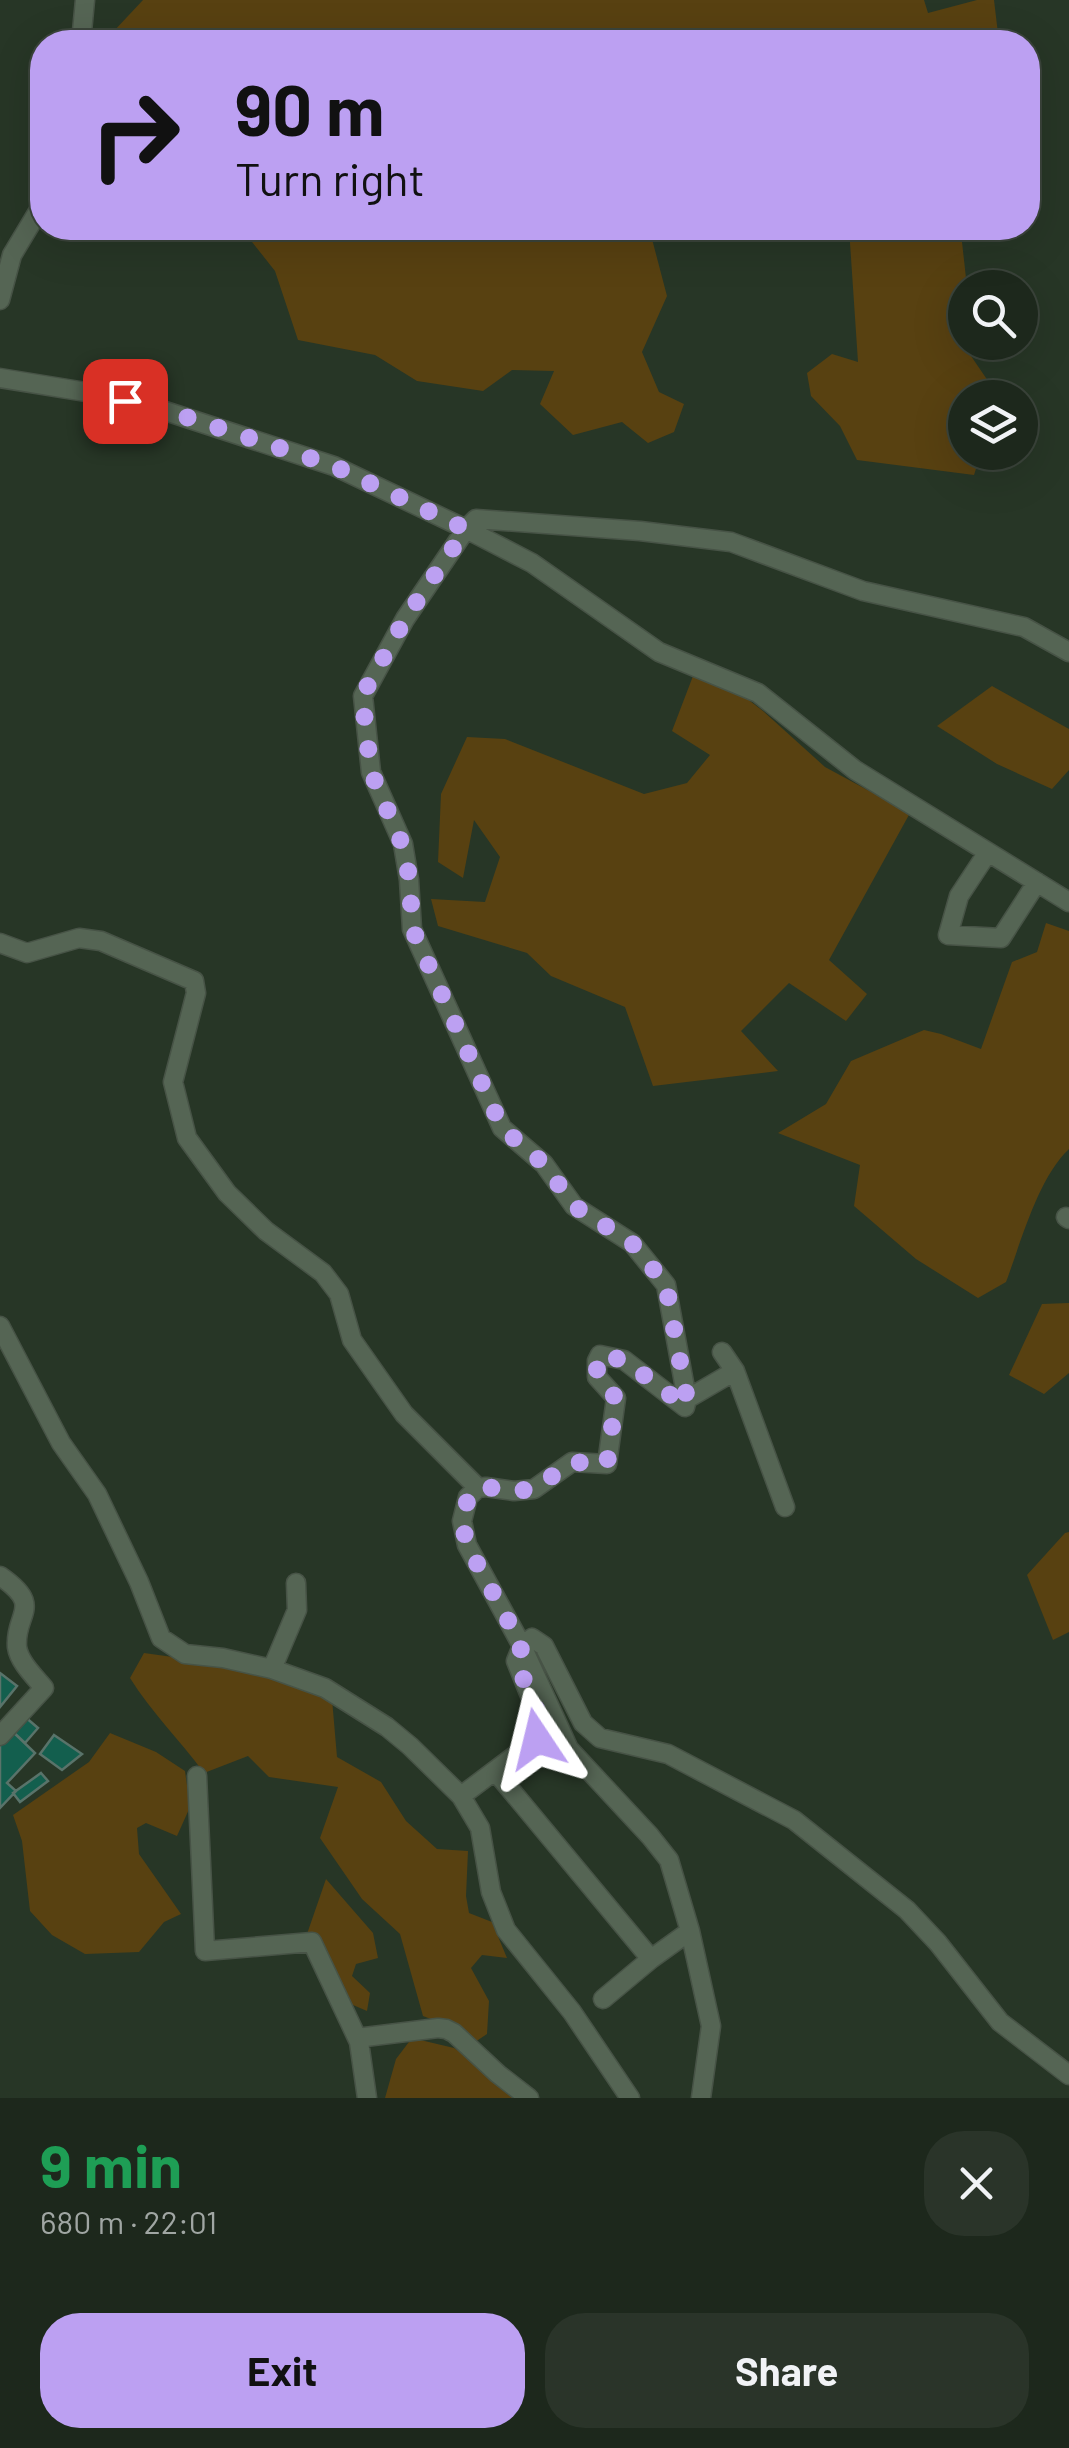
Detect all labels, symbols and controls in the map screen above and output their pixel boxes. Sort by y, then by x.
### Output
text: 90 m [235,66,385,150]
icon: right [70,70,200,200]
text: Turn right [235,151,425,205]
map controls [948,270,1038,470]
button: search [948,270,1038,360]
pin [83,359,168,444]
icon: arrive [98,374,153,429]
button: layers [948,380,1038,470]
position arrow [485,1687,589,1791]
text: 9 min [40,2128,182,2200]
button: close [924,2131,1029,2236]
text: 680 m · 22:01 [40,2202,217,2240]
button: Exit [40,2313,525,2428]
button: Share [545,2313,1029,2428]

